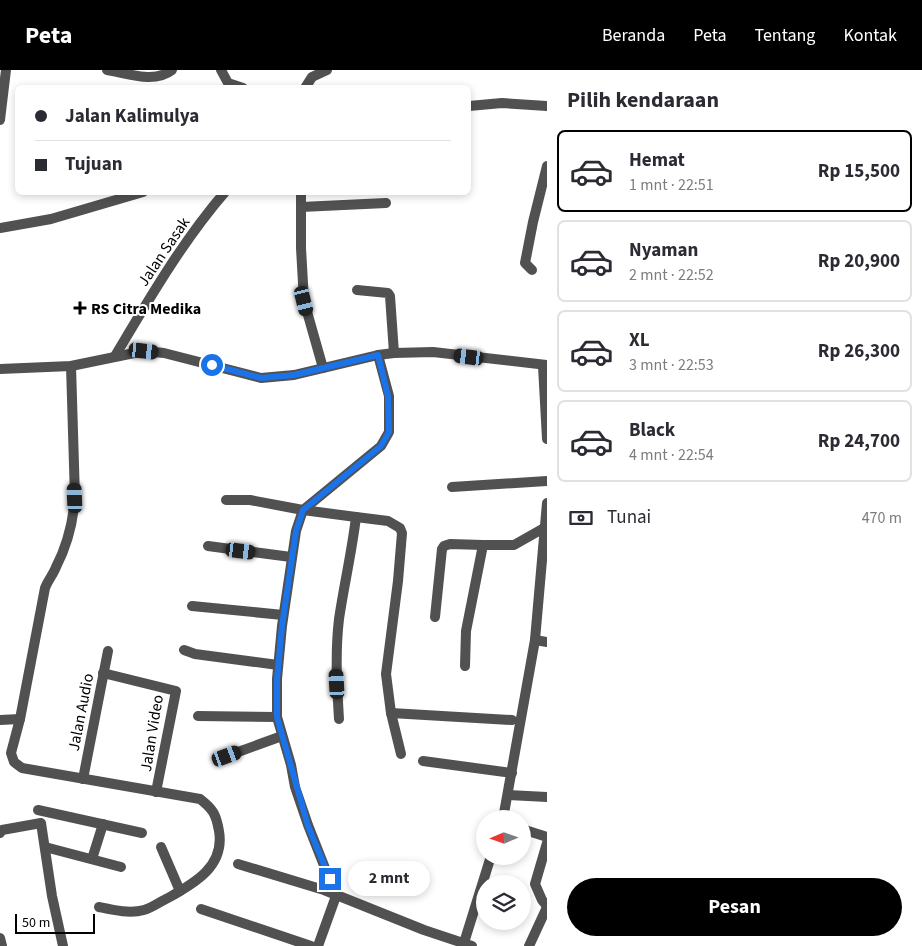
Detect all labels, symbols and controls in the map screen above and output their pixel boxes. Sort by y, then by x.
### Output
text: Peta [25,18,72,53]
text: Beranda [602,23,665,48]
text: Peta [693,23,726,48]
text: Tentang [754,23,815,48]
text: Kontak [843,23,897,48]
text: Pilih kendaraan [567,84,719,116]
text: Jalan Kalimulya [65,103,199,130]
text: Hemat [629,147,685,174]
icon: car [569,149,614,194]
text: Tujuan [65,151,123,178]
text: Rp 15,500 [818,158,900,185]
text: 1 mnt · 22:51 [629,174,714,196]
street label: Jalan Sasak [133,213,195,291]
text: Nyaman [629,237,698,264]
icon: car [569,239,614,284]
text: Rp 20,900 [818,248,900,275]
text: 2 mnt · 22:52 [629,264,714,286]
car [293,285,314,317]
place label: RS Citra Medika [91,298,201,320]
marker: RS Citra Medika [73,301,87,315]
text: XL [629,327,650,354]
icon: car [569,329,614,374]
text: Rp 26,300 [818,338,900,365]
car [128,342,159,360]
car [453,348,484,366]
route start [201,354,223,376]
text: 3 mnt · 22:53 [629,354,714,376]
text: Black [629,417,675,444]
icon: car [569,419,614,464]
text: Rp 24,700 [818,428,900,455]
text: 4 mnt · 22:54 [629,444,714,466]
car [66,483,83,513]
icon: cash [567,504,595,532]
text: Tunai [607,504,651,531]
text: 470 m [862,507,902,529]
car [225,542,256,560]
car [328,669,345,699]
street label: Jalan Audio [63,672,99,753]
street label: Jalan Video [135,693,169,773]
car [210,744,243,768]
north arrow [476,810,531,865]
map controls [476,810,531,930]
callout: 2 mnt [348,862,430,896]
text: 2 mnt [369,867,409,889]
route end [319,868,341,890]
button: layers [476,875,531,930]
button: Pesan [567,878,902,936]
scale bar [15,911,95,934]
text: 50 m [22,913,50,933]

